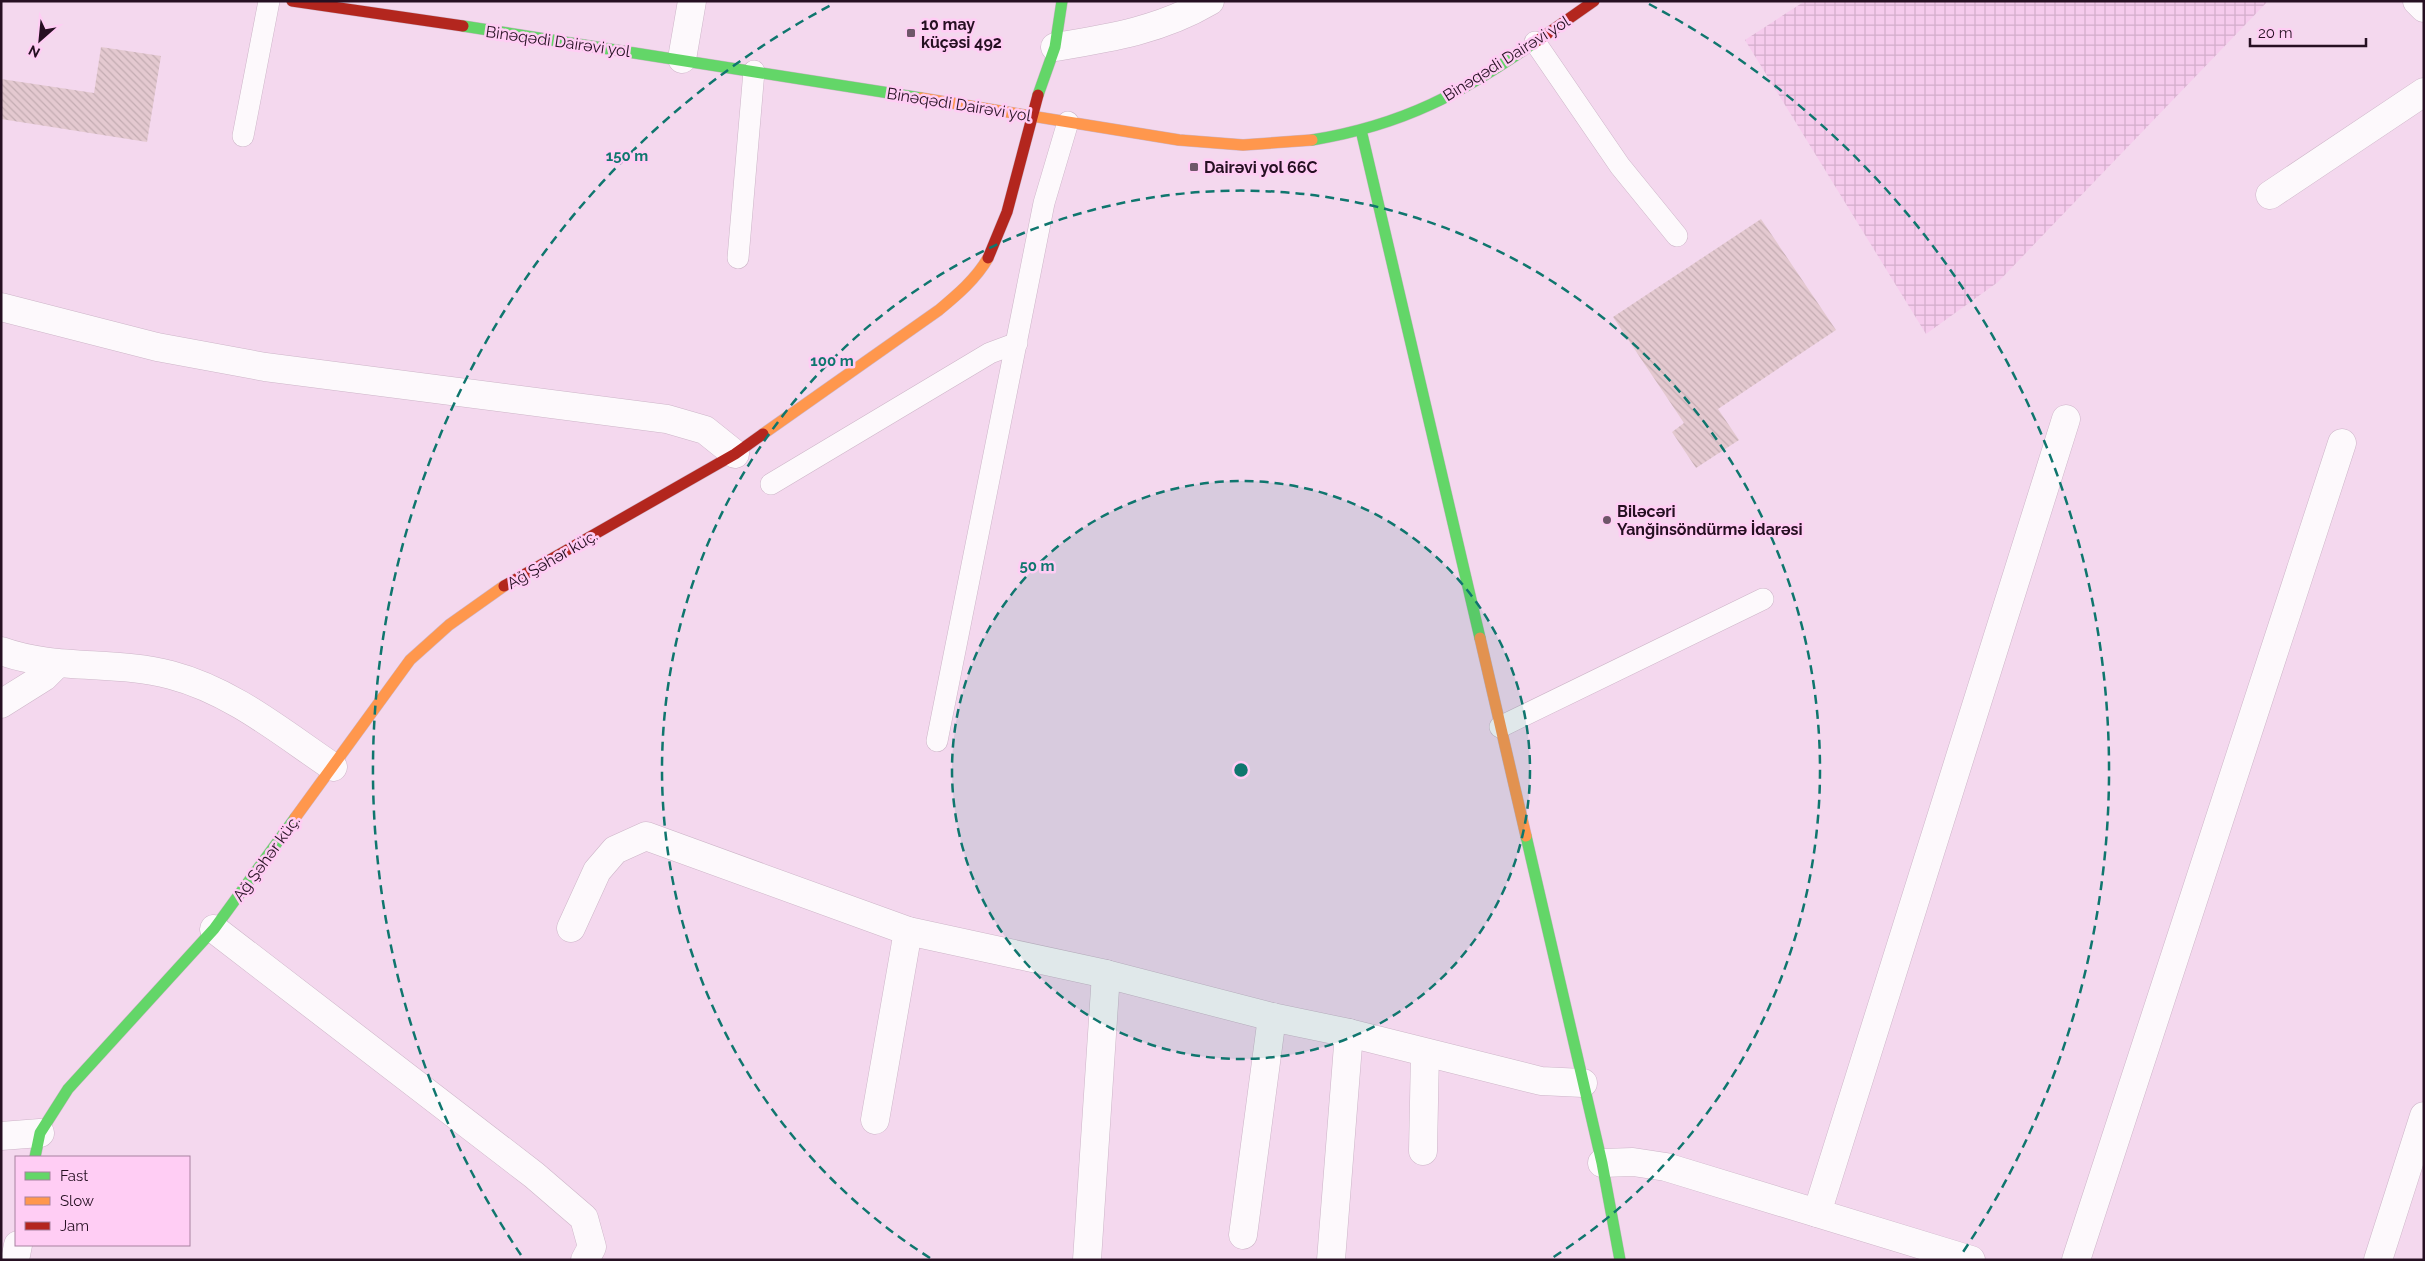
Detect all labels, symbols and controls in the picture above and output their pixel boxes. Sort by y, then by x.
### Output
street label: Binəqədi Dairəvi yol [1439,11,1574,105]
north arrow [15,15,65,65]
place label: 10 may küçəsi 492 [921,15,1002,52]
scale bar [2250,15,2366,47]
street label: Binəqədi Dairəvi yol [484,22,632,61]
text: 20 m [2258,24,2293,42]
marker: 10 may küçəsi 492 [905,27,917,39]
text: N [26,42,42,61]
street label: Binəqədi Dairəvi yol [885,84,1033,125]
text: 150 m [606,147,648,165]
place label: Dairəvi yol 66C [1204,158,1317,177]
marker: Dairəvi yol 66C [1188,161,1200,173]
text: 100 m [810,352,854,370]
place label: Biləcəri Yanğinsöndürmə İdarəsi [1617,502,1802,539]
marker: Biləcəri Yanğinsöndürmə İdarəsi [1601,514,1613,526]
street label: Ağ Şəhər küç. [504,526,601,593]
text: 50 m [1019,557,1055,575]
centre of rings [1232,761,1250,779]
street label: Ağ Şəhər küç. [229,812,304,905]
legend [15,1156,190,1246]
text: Fast [60,1167,88,1185]
text: Slow [60,1192,94,1210]
text: Jam [60,1217,89,1235]

